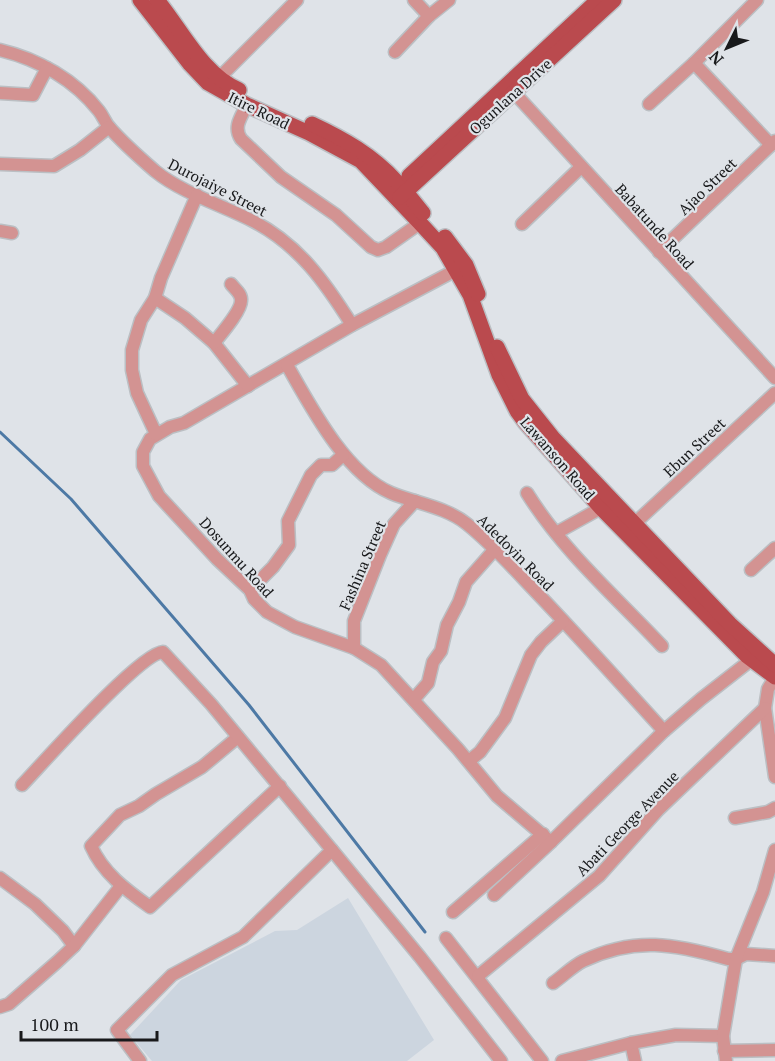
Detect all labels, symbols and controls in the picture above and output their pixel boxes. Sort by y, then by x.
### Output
north arrow [697,18,757,78]
text: N [704,46,728,70]
street label: Ogunlana Drive [464,54,556,138]
street label: Itire Road [225,87,293,133]
street label: Ajao Street [673,153,741,219]
street label: Durojaiye Street [165,154,271,221]
street label: Babatunde Road [611,179,699,273]
street label: Lawanson Road [516,412,600,504]
street label: Ebun Street [659,413,730,481]
street label: Adedoyin Road [473,509,559,595]
street label: Dosunmu Road [196,513,278,601]
street label: Fashina Street [334,517,390,613]
street label: Abati George Avenue [571,766,683,880]
scale bar [21,1004,158,1042]
text: 100 m [30,1012,79,1036]

